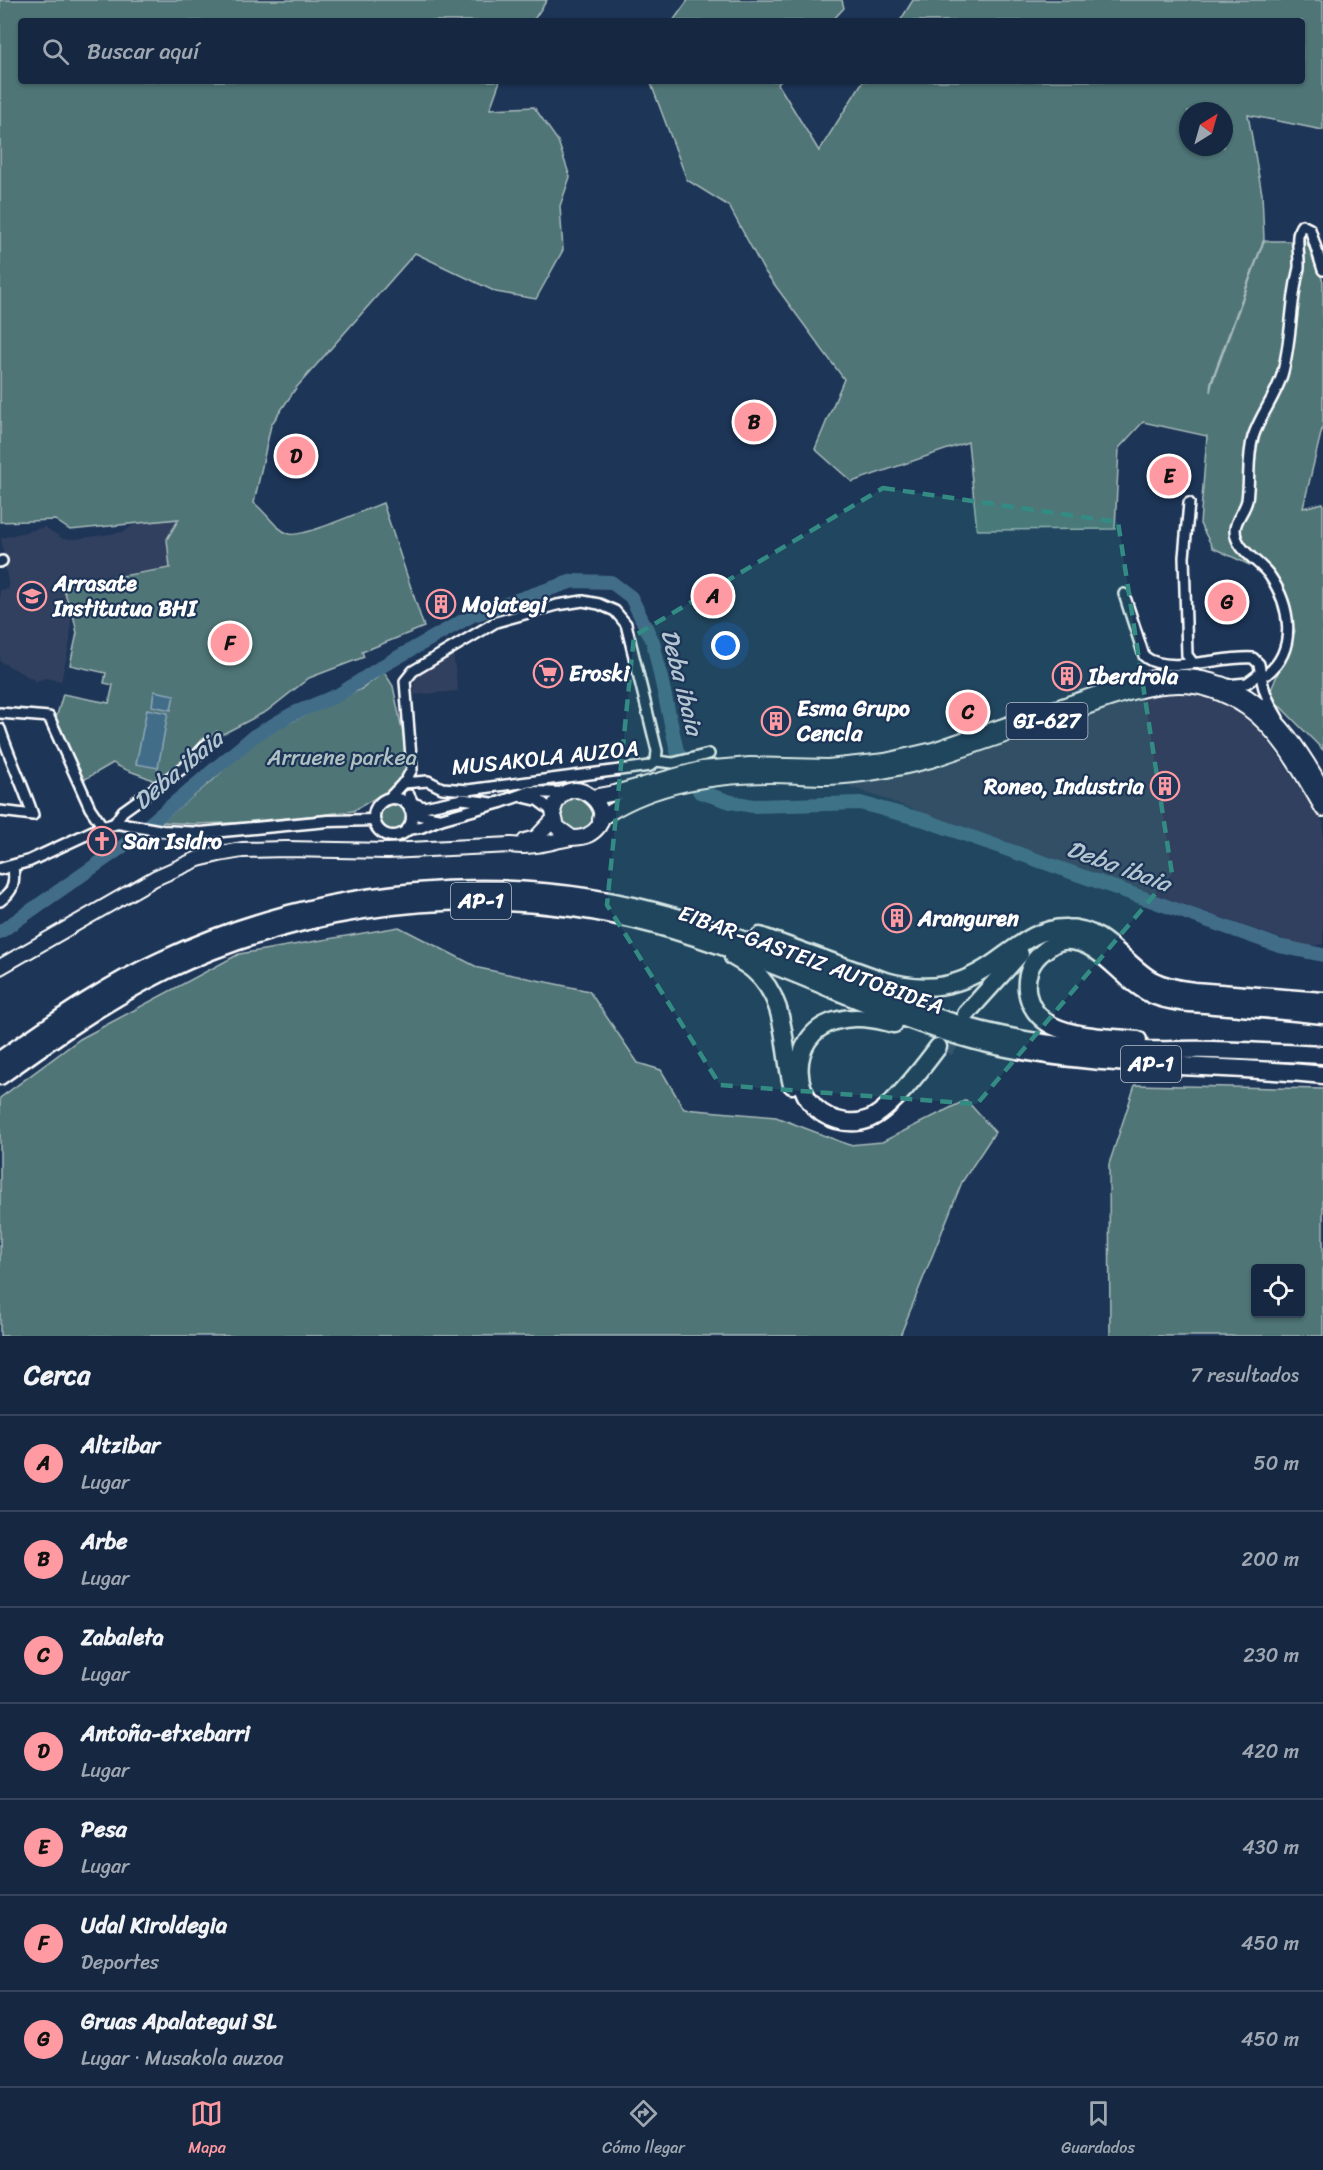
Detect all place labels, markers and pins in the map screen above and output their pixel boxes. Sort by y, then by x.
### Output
pin: B [734,400,774,444]
pin: D [276,434,316,478]
pin: E [1150,454,1188,498]
place label: Arrasate Institutua BHI [52,564,199,628]
pin: A [694,574,732,618]
school or university icon: Arrasate Institutua BHI [16,580,48,612]
pin: G [1208,580,1246,624]
place label: Mojategi [461,585,549,624]
building icon: Mojategi [425,588,457,620]
pin: F [210,620,250,666]
place label: Eroski [569,654,631,693]
supermarket icon: Eroski [532,657,564,689]
place label: Iberdrola [1087,657,1179,696]
building icon: Iberdrola [1051,660,1083,692]
place label: Esma Grupo Cencla [796,689,910,753]
pin: C [948,690,988,734]
building icon: Esma Grupo Cencla [760,705,792,737]
place label: Roneo, Industria [983,767,1145,806]
building icon: Roneo, Industria [1149,770,1181,802]
place label: San Isidro [122,822,222,861]
church icon: San Isidro [86,825,118,857]
place label: Aranguren [917,899,1019,938]
building icon: Aranguren [881,902,913,934]

